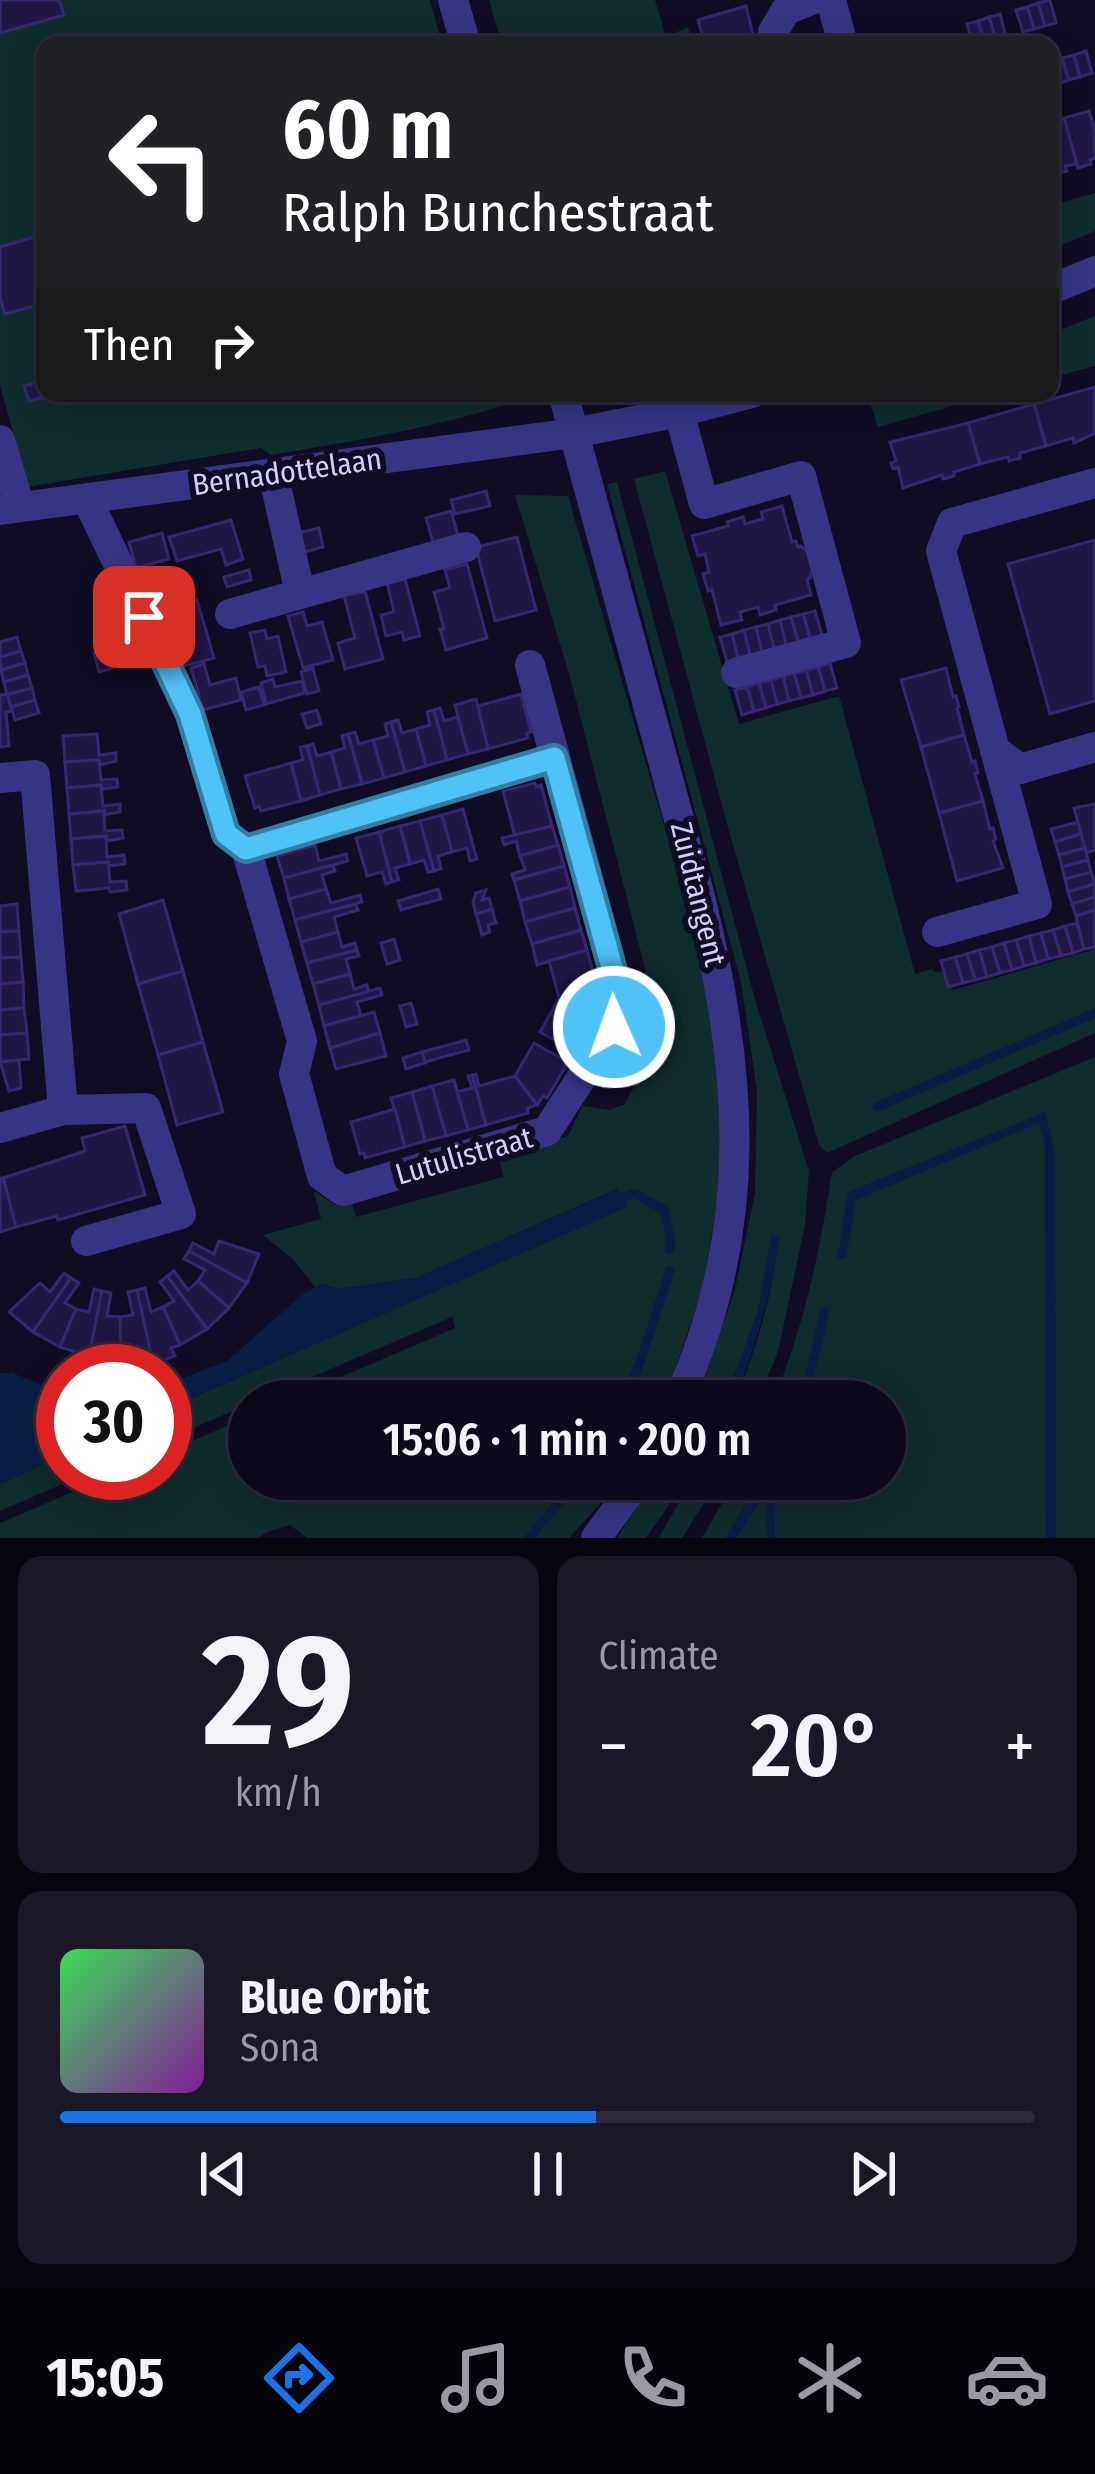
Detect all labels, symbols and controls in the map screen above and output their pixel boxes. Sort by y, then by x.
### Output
text: 60 m [282,79,453,180]
icon: left [84,84,240,240]
text: Ralph Bunchestraat [282,181,714,245]
icon: right [199,312,265,378]
text: Then [84,318,175,372]
street label: Bernadottelaan [190,441,384,503]
pin [93,566,195,668]
icon: arrive [111,584,177,650]
street label: Zuidtangent [663,818,733,970]
position arrow [551,964,677,1090]
street label: Lutulistraat [391,1119,537,1193]
speed limit sign: 30 [36,1344,192,1500]
text: 15:06 · 1 min · 200 m [383,1413,751,1467]
text: 29 [202,1598,354,1785]
text: Climate [599,1633,719,1679]
text: 20° [751,1692,883,1800]
text: − [599,1707,628,1786]
text: + [1005,1707,1035,1786]
text: km/h [235,1770,322,1816]
text: Blue Orbit [240,1971,430,2025]
text: Sona [240,2025,320,2071]
icon: previous [190,2141,256,2207]
icon: pause [515,2141,581,2207]
icon: next [840,2141,906,2207]
icon: directions [257,2336,341,2420]
icon: music [434,2336,518,2420]
icon: phone [611,2336,695,2420]
icon: climate [788,2336,872,2420]
icon: car [965,2336,1049,2420]
text: 15:05 [46,2346,164,2410]

